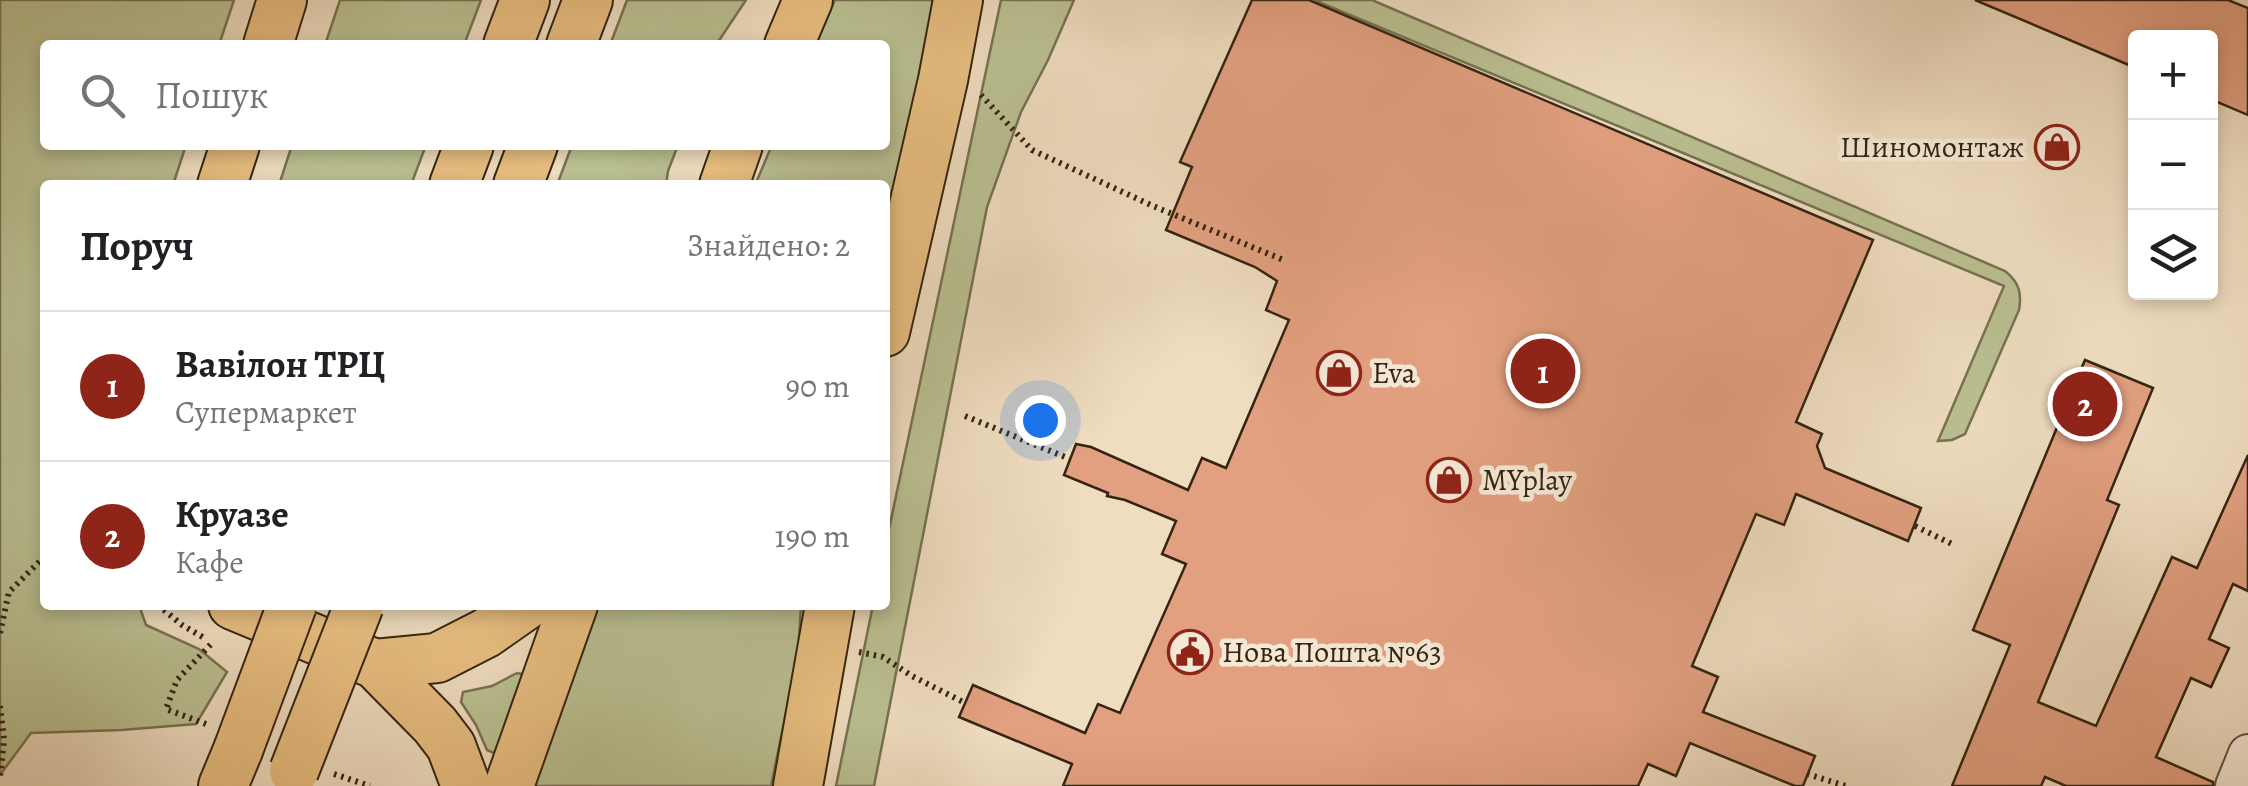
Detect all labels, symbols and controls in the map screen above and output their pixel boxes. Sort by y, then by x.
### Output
map controls [2128,30,2218,300]
button: + [2128,30,2218,120]
search box [40,40,890,150]
icon: search [75,68,130,123]
text: Пошук [155,69,268,121]
button: − [2128,120,2218,210]
shop icon: Шиномонтаж [2034,124,2080,170]
place label: Шиномонтаж [1840,127,2024,167]
button: layers [2128,210,2218,300]
text: Поруч [80,217,194,274]
text: Знайдено: 2 [687,223,850,267]
pin: 1 [1510,334,1576,408]
text: Вавілон ТРЦ [175,338,386,390]
shop icon: Eva [1316,350,1362,396]
place label: Eva [1372,353,1416,393]
text: 1 [107,364,118,408]
text: 90 m [785,364,850,408]
pin: 2 [2052,366,2118,442]
text: Супермаркет [175,390,357,434]
your location [1015,395,1066,446]
shop icon: MYplay [1426,457,1472,503]
place label: MYplay [1482,460,1573,500]
text: Круазе [175,488,289,540]
text: 2 [105,514,120,558]
text: 190 m [774,514,850,558]
text: Кафе [175,540,244,584]
public building icon: Нова Пошта №63 [1167,629,1213,675]
place label: Нова Пошта №63 [1222,632,1442,672]

